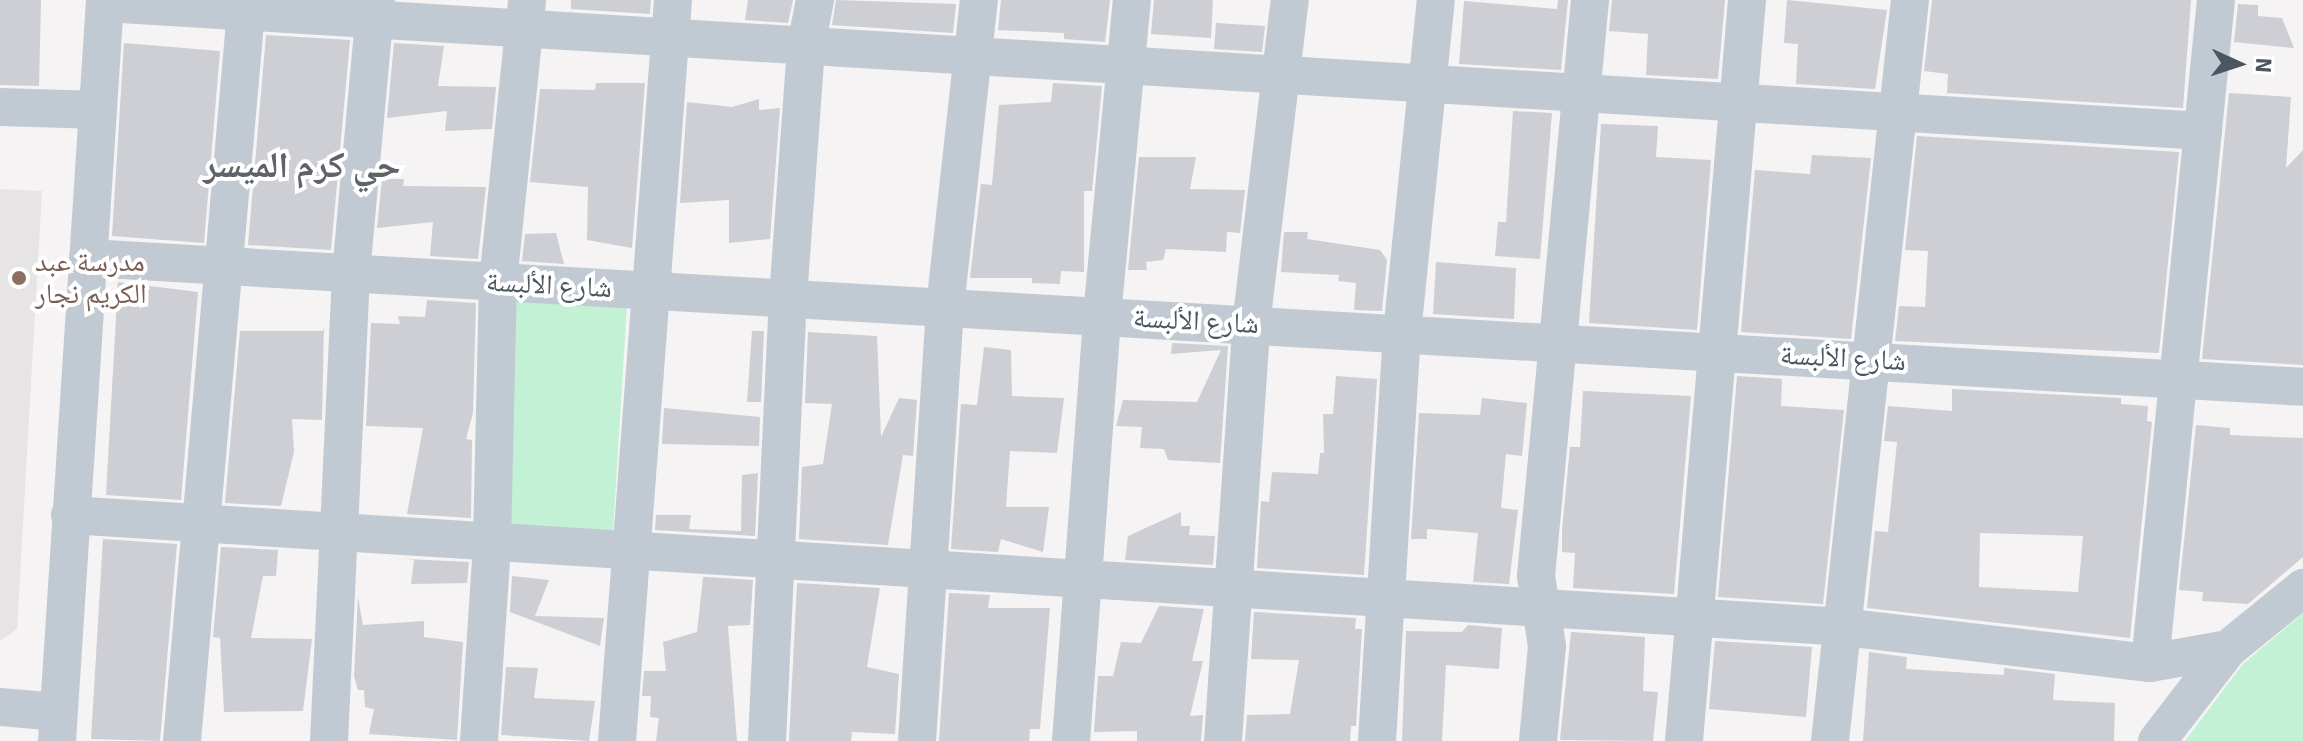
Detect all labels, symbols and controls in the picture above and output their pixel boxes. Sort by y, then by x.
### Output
north arrow [2199,24,2279,104]
text: N [2250,57,2277,74]
district label: حي كرم الميسر [203,144,401,188]
place label: مدرسة عبد الكريم نجار [35,245,147,311]
street label: شارع الألبسة [485,265,613,305]
marker: مدرسة عبد الكريم نجار [10,269,28,287]
street label: شارع الألبسة [1132,301,1260,341]
street label: شارع الألبسة [1779,338,1907,378]

